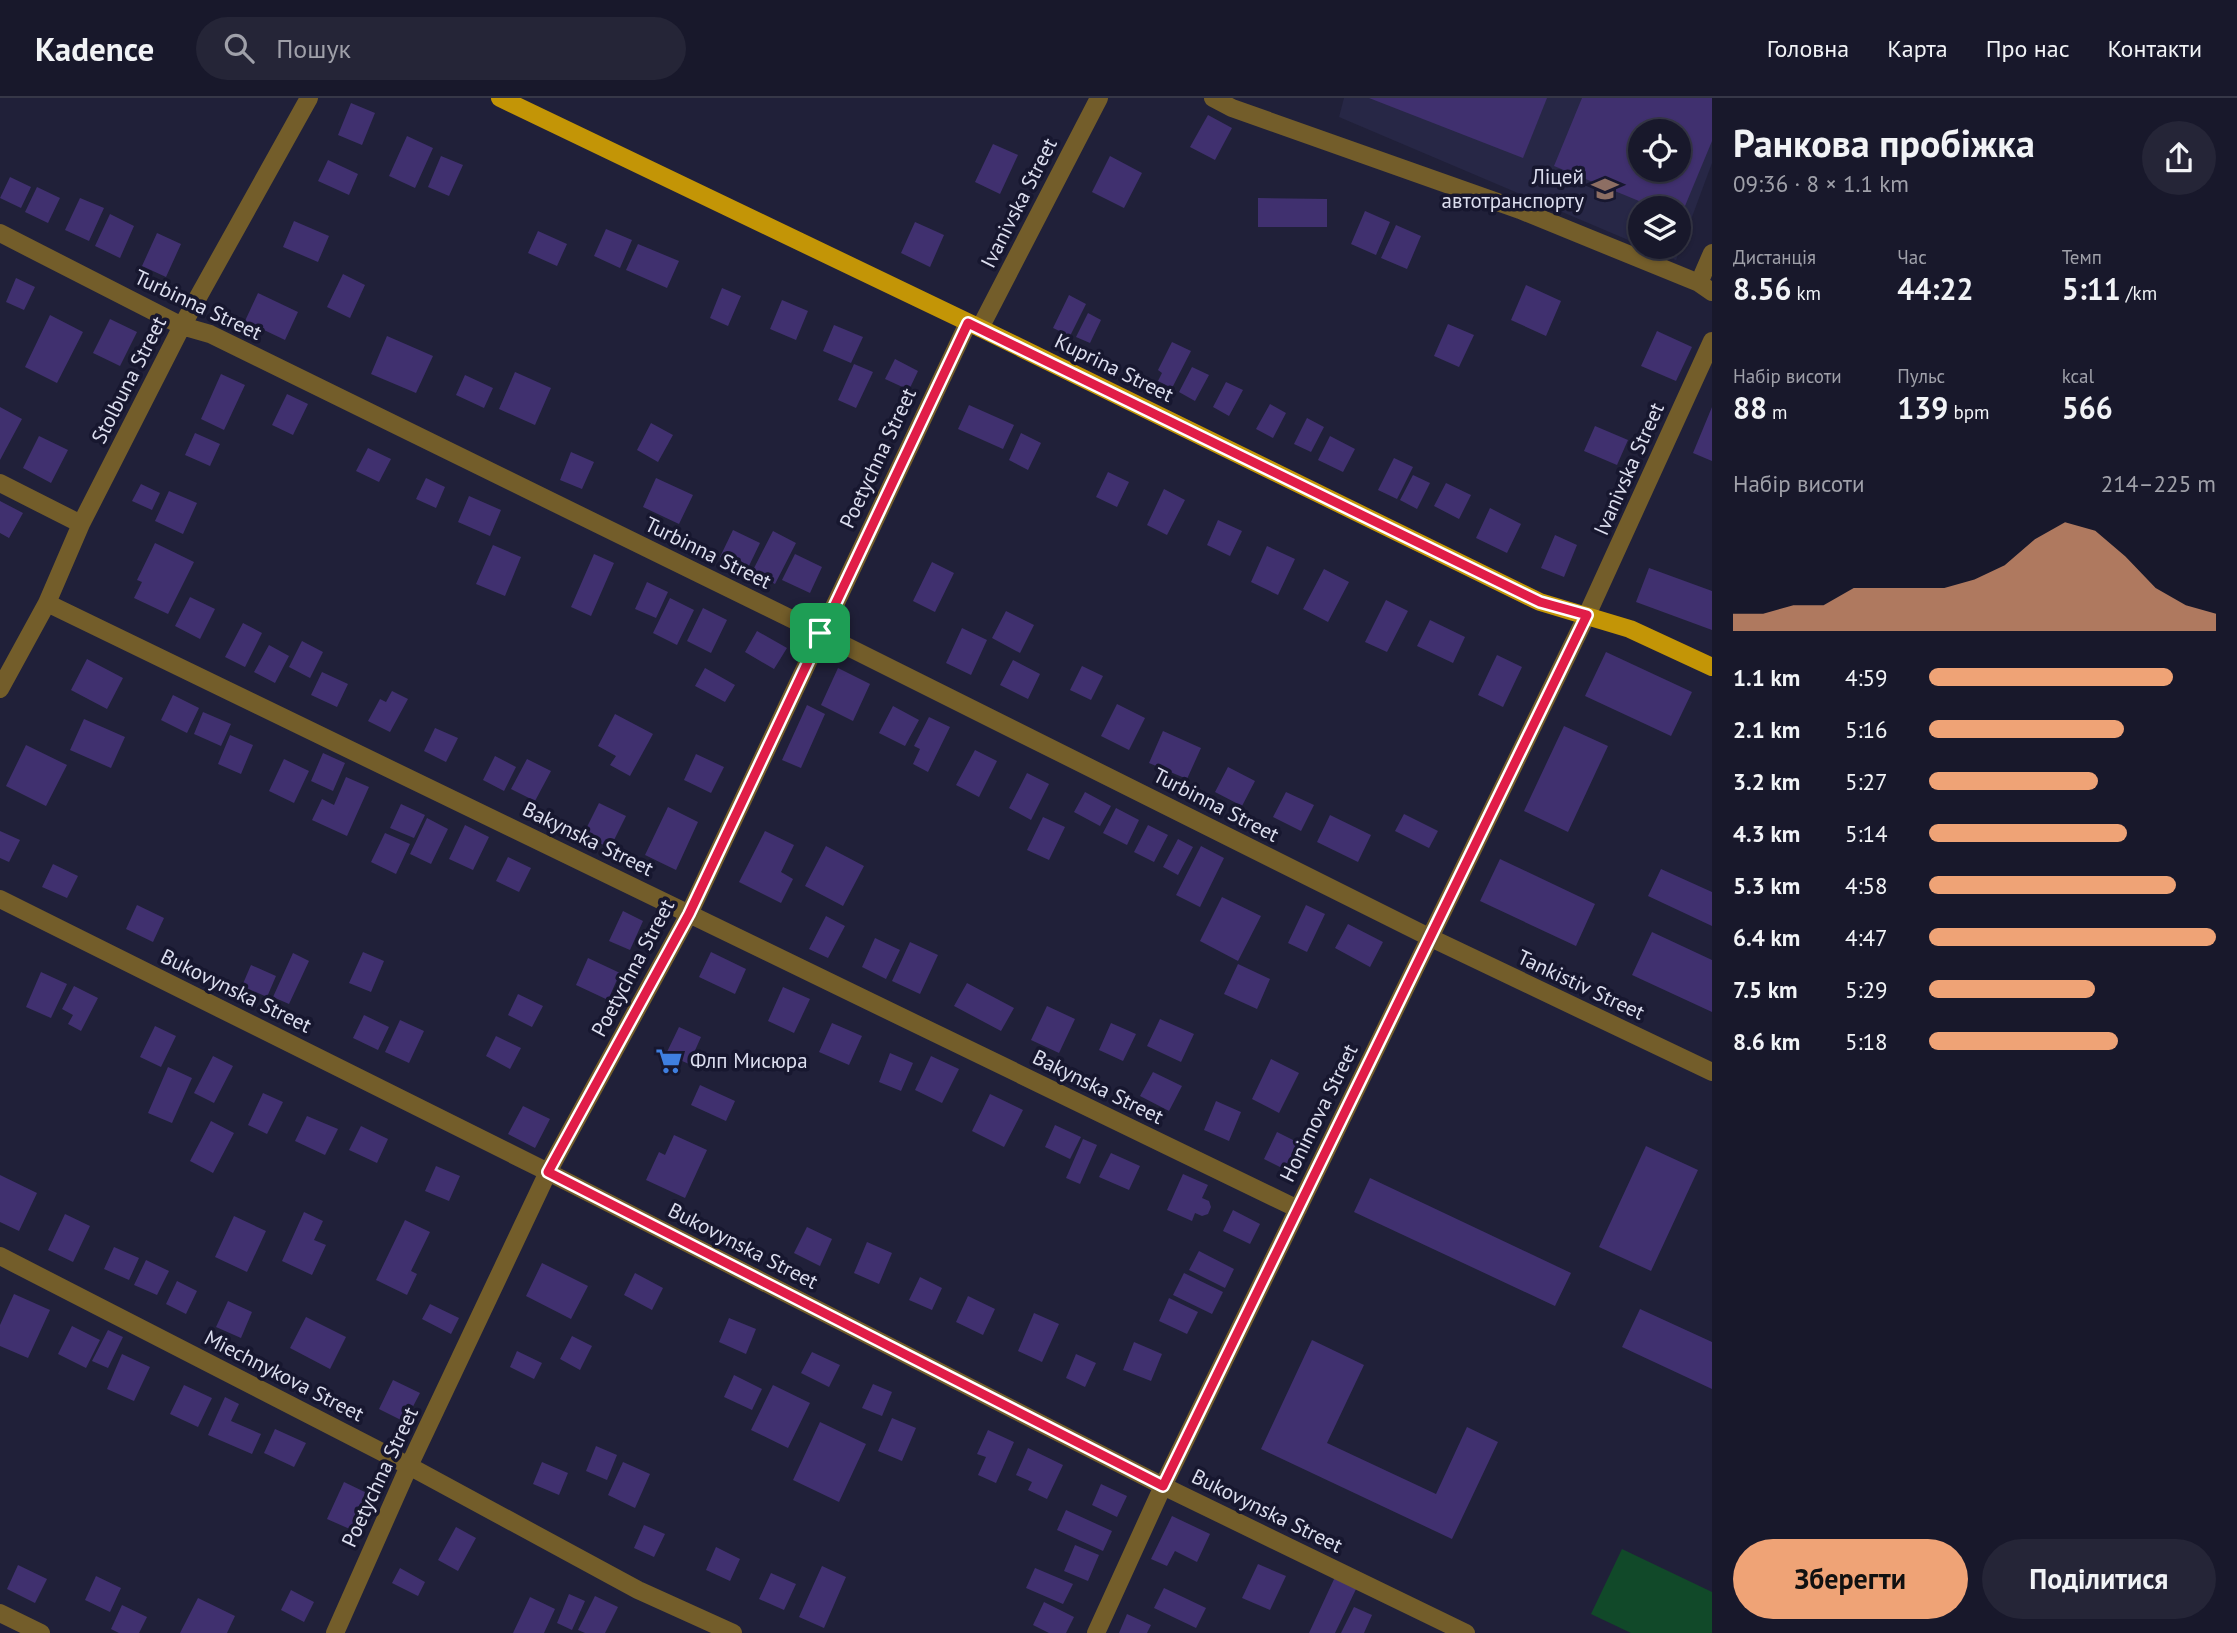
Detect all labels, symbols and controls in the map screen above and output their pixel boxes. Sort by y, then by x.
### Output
search box [196,17,686,80]
text: Kadence [35,27,154,70]
icon: search [220,29,258,67]
text: Пошук [276,32,351,65]
text: Головна [1767,33,1849,64]
text: Карта [1887,33,1948,64]
text: Про нас [1986,33,2070,64]
text: Контакти [2108,33,2202,64]
text: Ранкова пробіжка [1733,118,2035,167]
map controls [1628,119,1691,259]
button: locate [1628,119,1691,182]
button: share [2142,121,2216,195]
street label: Ivanivska Street [974,133,1063,272]
place label: Ліцей автотранспорту [1442,163,1584,214]
text: 09:36 · 8 × 1.1 km [1733,169,1909,198]
school or university icon: Ліцей автотранспорту [1590,174,1620,204]
button: layers [1628,196,1691,259]
text: Дистанція [1733,245,1816,269]
text: Час [1897,245,1927,269]
text: Темп [2062,245,2102,269]
street label: Turbinna Street [130,263,266,346]
text: 8.56 [1733,269,1791,308]
text: 44:22 [1897,269,1973,308]
text: 5:11 [2062,269,2121,308]
text: km [1791,281,1821,305]
text: /km [2121,281,2157,305]
street label: Stolbuna Street [85,312,172,448]
street label: Kuprina Street [1050,327,1178,408]
text: Набір висоти [1733,364,1842,388]
text: Пульс [1897,364,1945,388]
text: kcal [2062,364,2094,388]
street label: Poetychna Street [833,383,922,532]
text: 88 [1733,388,1767,427]
text: 139 [1897,388,1948,427]
text: 566 [2062,388,2113,427]
street label: Ivanivska Street [1587,398,1670,539]
text: m [1767,400,1788,424]
text: bpm [1948,400,1989,424]
text: Набір висоти [1733,469,1865,498]
text: 214–225 m [2101,469,2216,498]
street label: Turbinna Street [641,510,776,595]
pin [790,603,850,663]
icon: arrive [801,614,839,652]
text: 1.1 km [1733,663,1800,692]
text: 4:59 [1845,663,1888,692]
text: 2.1 km [1733,715,1800,744]
text: 5:16 [1845,715,1888,744]
street label: Turbinna Street [1149,761,1284,848]
text: 3.2 km [1733,767,1800,796]
text: 5:27 [1845,767,1888,796]
street label: Bakynska Street [518,795,658,882]
text: 4.3 km [1733,819,1800,848]
text: 5:14 [1845,819,1888,848]
text: 5.3 km [1733,871,1800,900]
text: 4:58 [1845,871,1888,900]
street label: Poetychna Street [585,894,680,1041]
text: 6.4 km [1733,923,1800,952]
text: 4:47 [1845,923,1888,952]
street label: Bukovynska Street [156,942,316,1039]
street label: Tankistiv Street [1513,943,1649,1026]
text: 7.5 km [1733,975,1798,1004]
text: 5:29 [1845,975,1888,1004]
text: 8.6 km [1733,1027,1800,1056]
text: 5:18 [1845,1027,1888,1056]
street label: Honimova Street [1273,1039,1364,1186]
street label: Bakynska Street [1028,1043,1168,1130]
supermarket icon: Флп Мисюра [654,1046,684,1076]
place label: Флп Мисюра [690,1047,808,1074]
street label: Bukovynska Street [664,1196,823,1295]
street label: Miechnykova Street [200,1324,369,1427]
street label: Poetychna Street [335,1402,424,1551]
street label: Bukovynska Street [1187,1462,1347,1559]
button: Зберегти [1733,1539,1968,1619]
button: Поділитися [1982,1539,2216,1619]

